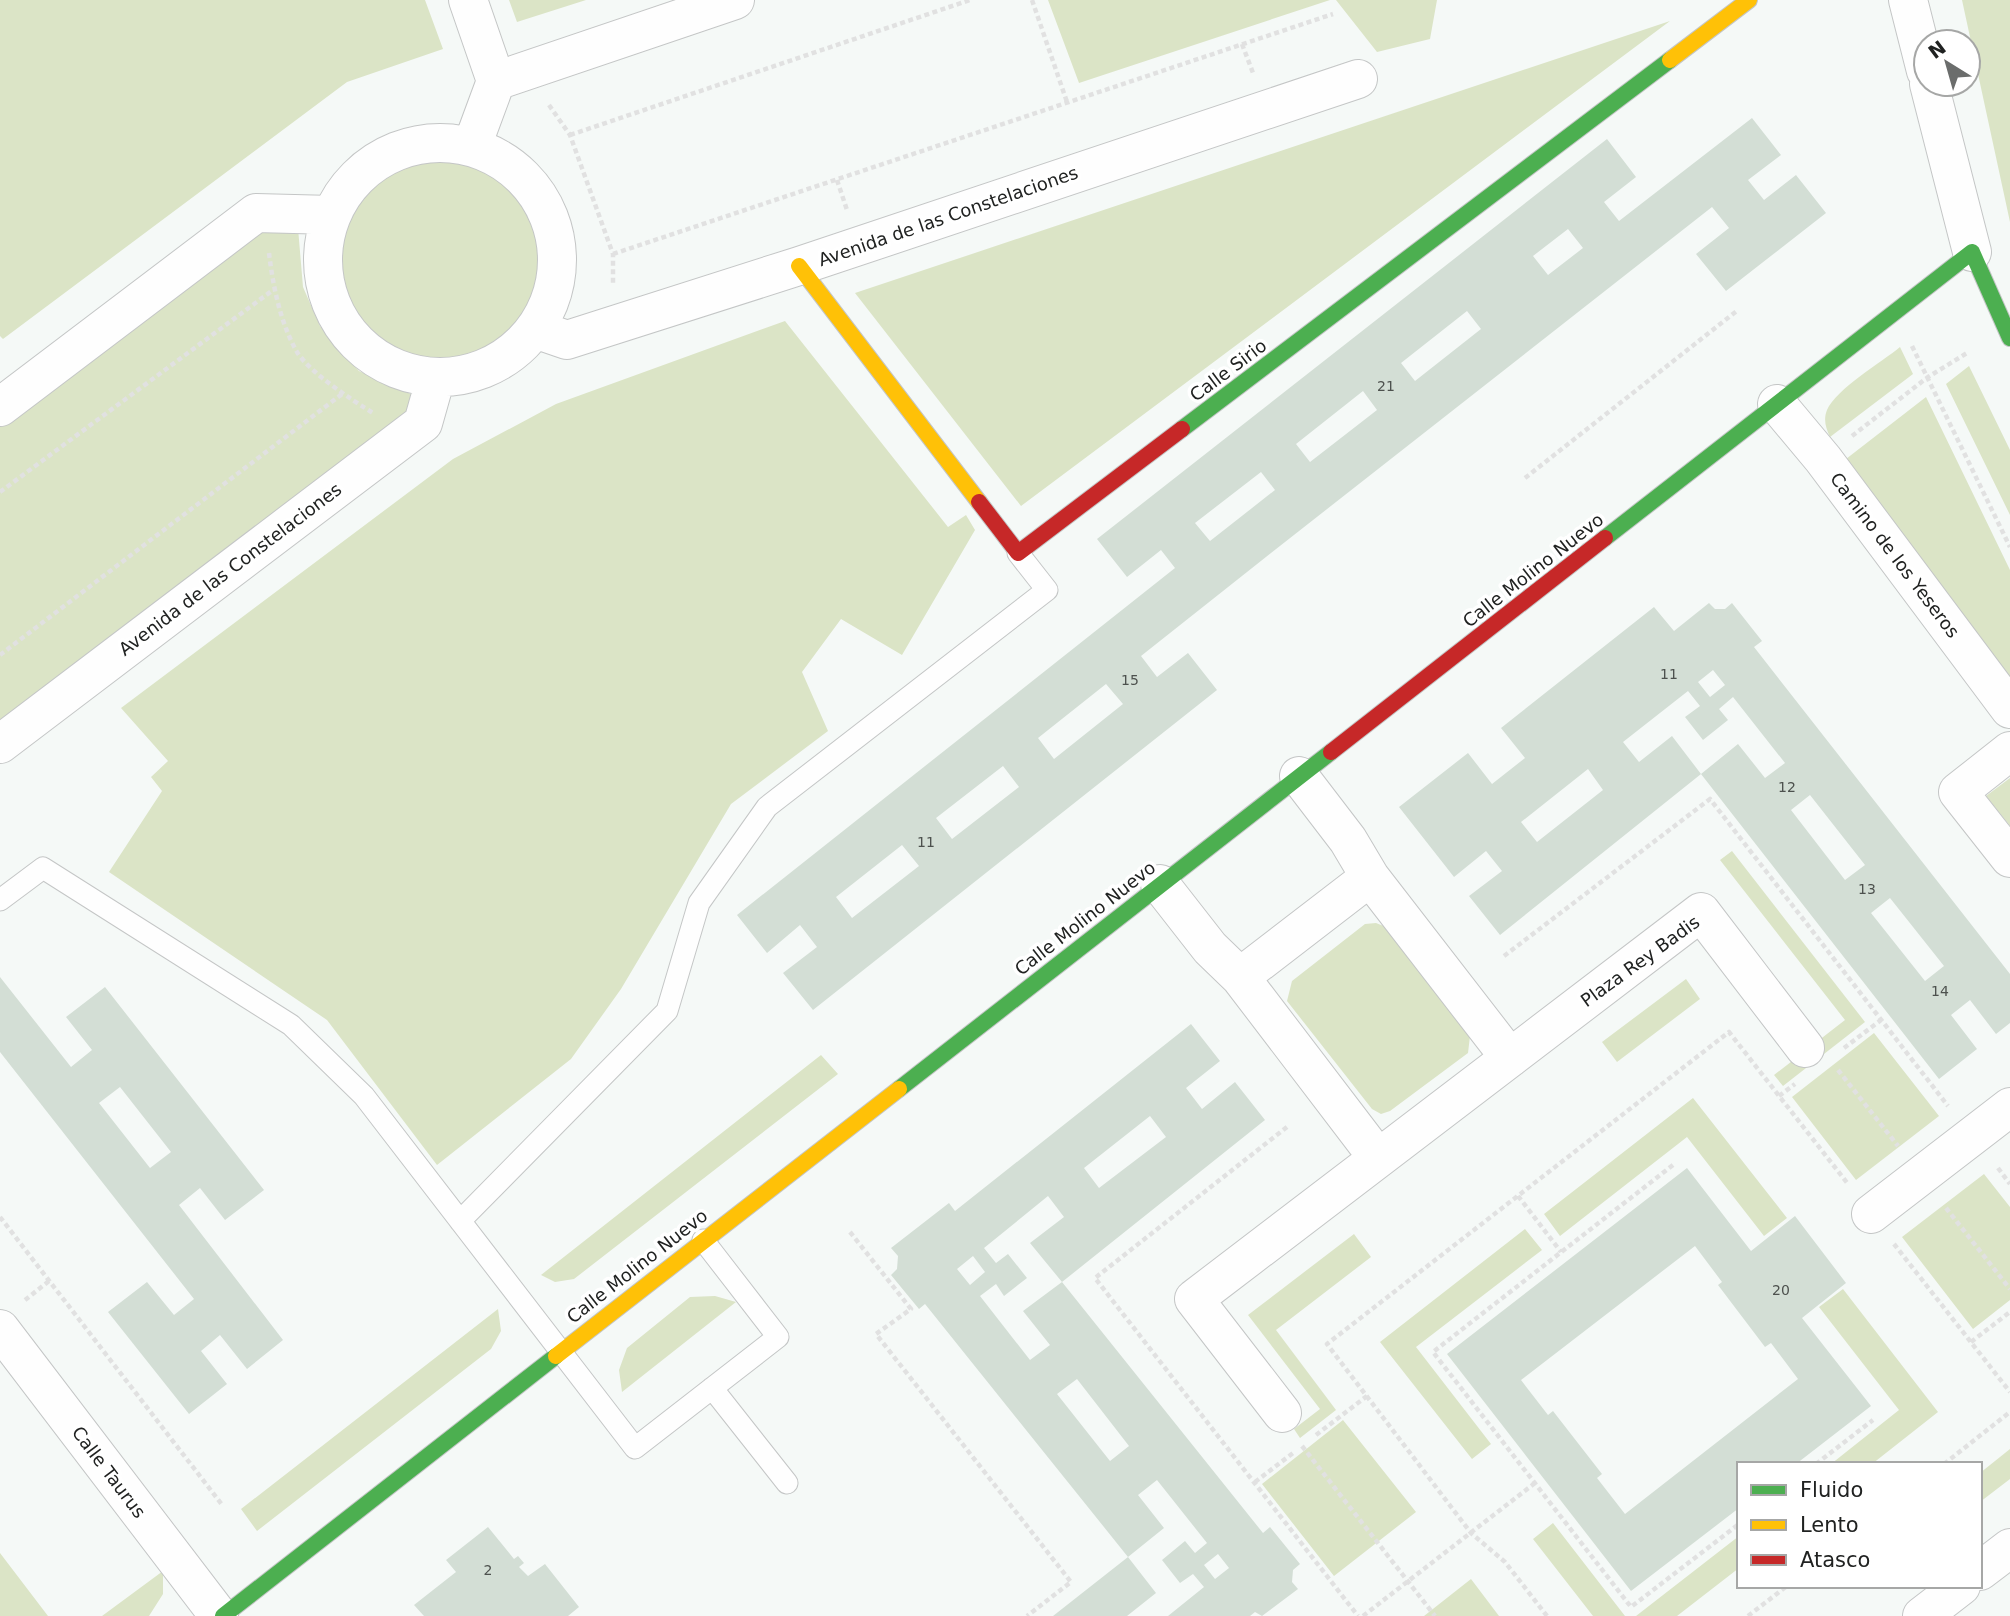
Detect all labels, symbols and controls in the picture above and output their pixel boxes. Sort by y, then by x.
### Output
north arrow [1912,28,1982,98]
text: N [1924,36,1950,63]
street label: Avenida de las Constelaciones [815,162,1081,270]
street label: Calle Sirio [1186,334,1270,406]
house number: 21 [1377,378,1395,394]
street label: Camino de los Yeseros [1826,468,1964,642]
street label: Avenida de las Constelaciones [115,478,345,660]
street label: Calle Molino Nuevo [1458,509,1608,631]
house number: 11 [1660,666,1678,682]
house number: 15 [1121,672,1139,688]
house number: 12 [1778,779,1796,795]
house number: 11 [917,834,935,850]
street label: Calle Molino Nuevo [1010,857,1160,979]
house number: 13 [1858,881,1876,897]
street label: Plaza Rey Badis [1577,911,1703,1011]
house number: 14 [1931,983,1949,999]
street label: Calle Molino Nuevo [562,1205,712,1327]
house number: 20 [1772,1282,1790,1298]
street label: Calle Taurus [68,1422,150,1522]
legend [1737,1462,1982,1588]
text: Fluido [1800,1478,1863,1502]
text: Lento [1800,1513,1859,1537]
text: Atasco [1800,1548,1870,1572]
house number: 2 [484,1562,492,1578]

